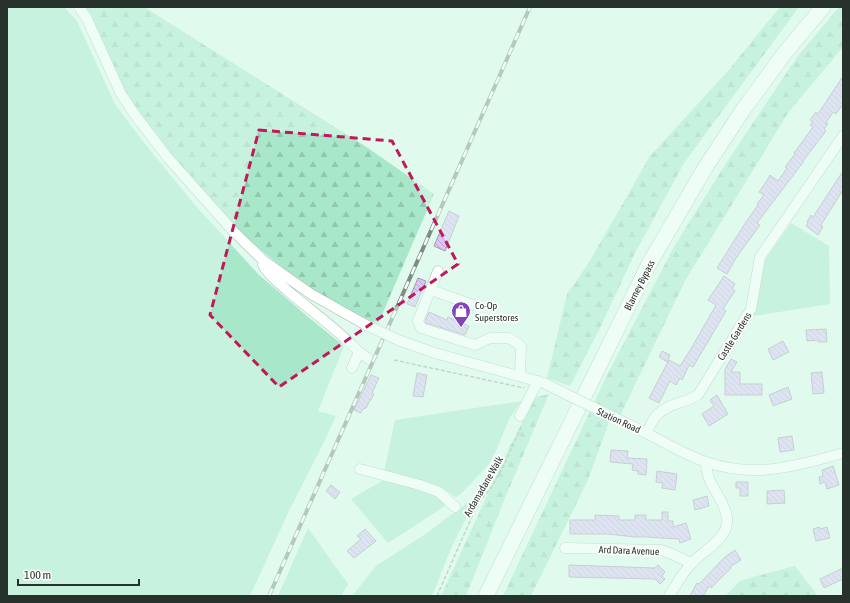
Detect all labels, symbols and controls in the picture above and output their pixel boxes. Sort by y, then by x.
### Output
street label: Blarney Bypass [622,258,657,312]
shop icon: Co-Op Superstores [450,300,472,328]
place label: Co-Op Superstores [475,300,519,323]
street label: Castle Gardens [715,310,754,362]
street label: Station Road [595,406,643,435]
street label: Ardamadane Walk [462,454,505,518]
street label: Ard Dara Avenue [598,544,660,557]
scale bar [18,561,139,587]
text: 100 m [24,568,51,582]

